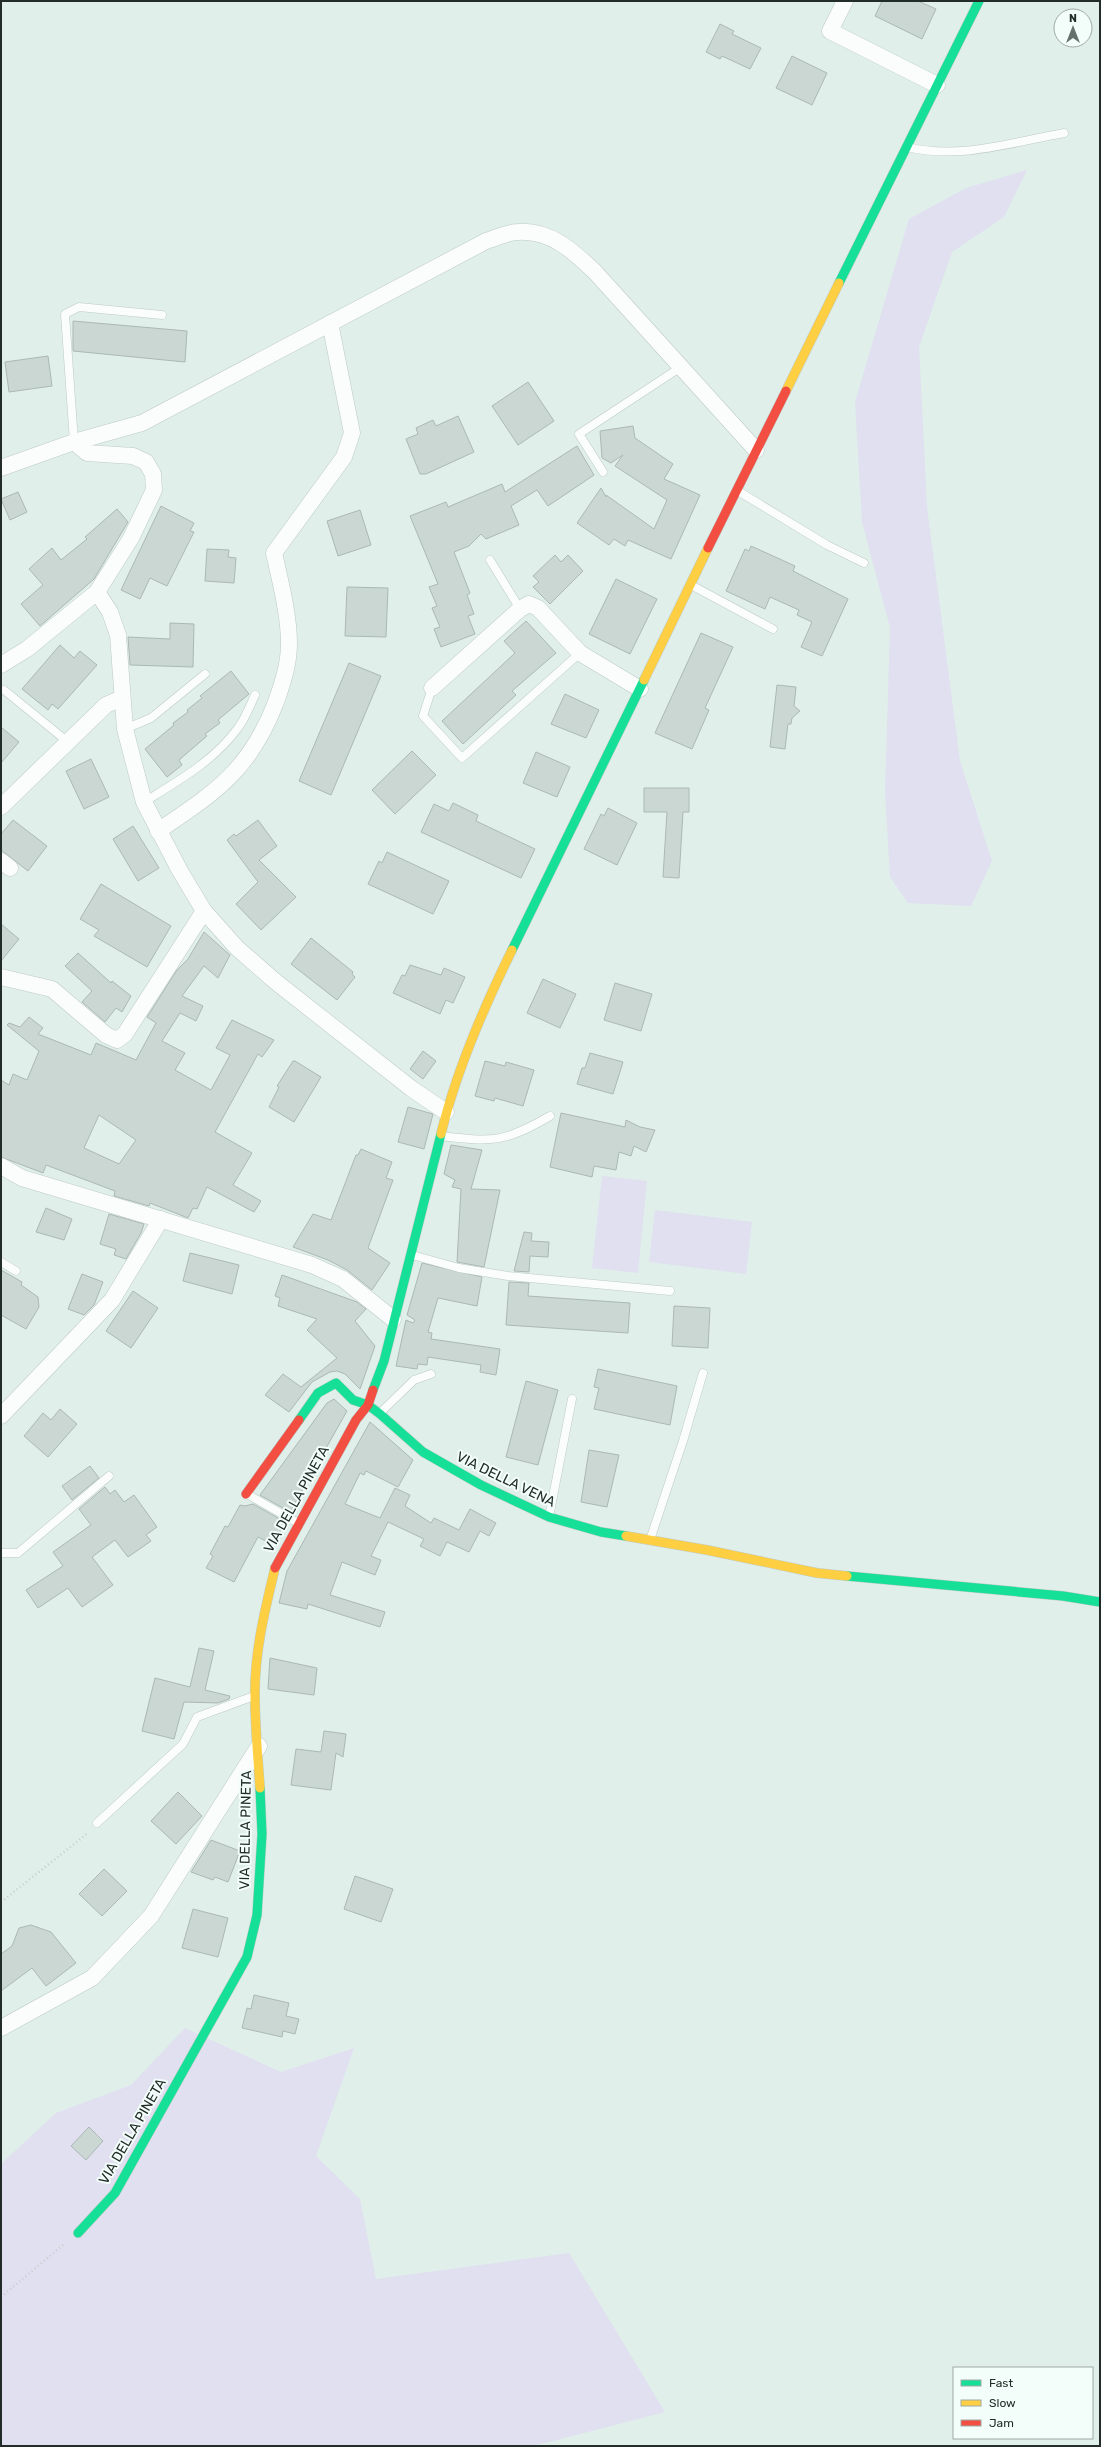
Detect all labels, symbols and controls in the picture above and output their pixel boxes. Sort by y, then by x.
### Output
north arrow [1053,8,1093,48]
text: N [1069,12,1077,25]
street label: VIA DELLA PINETA [260,1442,333,1556]
street label: VIA DELLA VENA [453,1448,559,1511]
street label: VIA DELLA PINETA [236,1770,255,1890]
street label: VIA DELLA PINETA [95,2075,170,2187]
legend [953,2367,1093,2439]
text: Fast [989,2376,1013,2390]
text: Slow [989,2396,1016,2410]
text: Jam [989,2416,1014,2430]

